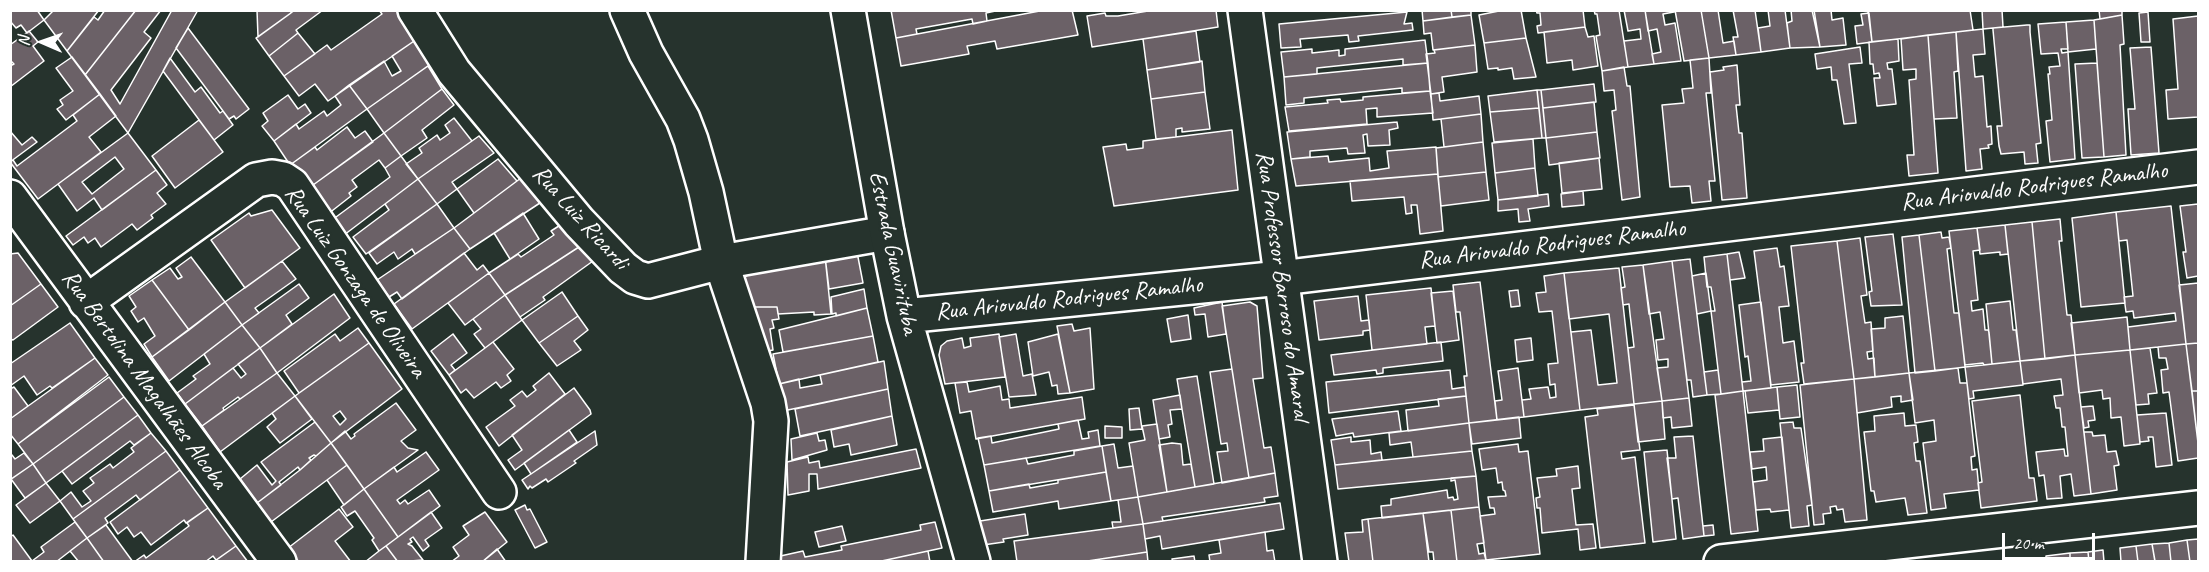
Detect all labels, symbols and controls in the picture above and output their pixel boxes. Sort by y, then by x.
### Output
north arrow [12,12,72,72]
text: N [14,36,34,47]
street label: Rua Professor Barroso do Amaral [1249,149,1315,423]
street label: Rua Ariovaldo Rodrigues Ramalho [1899,156,2169,218]
street label: Rua Luiz Ricardi [526,160,634,276]
street label: Estrada Guavirituba [862,169,924,337]
street label: Rua Luiz Gonzaga de Oliveira [278,180,432,384]
street label: Rua Ariovaldo Rodrigues Ramalho [1417,214,1687,276]
street label: Rua Bertolina Magalhães Alcoba [55,265,233,495]
street label: Rua Ariovaldo Rodrigues Ramalho [934,271,1204,327]
scale bar [2005,521,2098,559]
text: 20 m [2013,532,2044,554]

